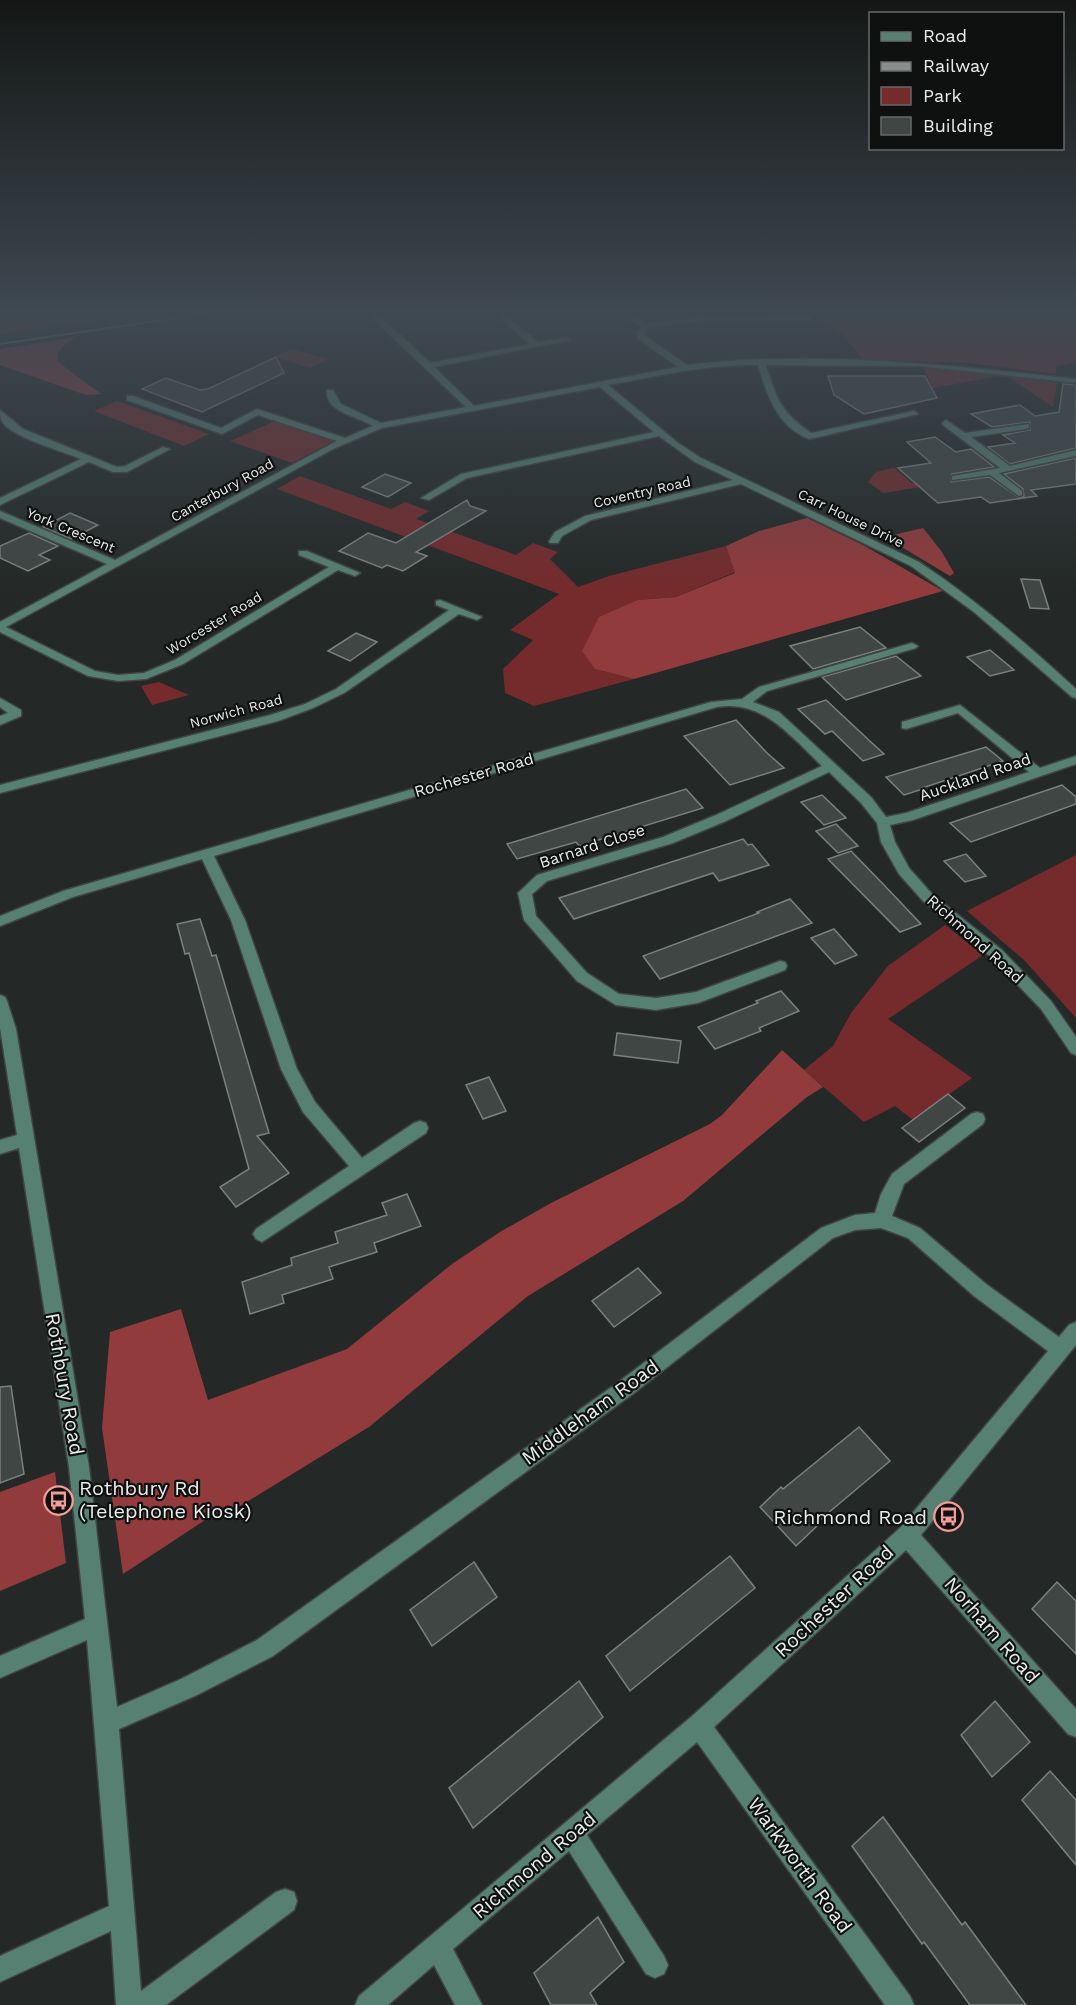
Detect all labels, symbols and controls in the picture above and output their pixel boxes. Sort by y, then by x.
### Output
legend [869,12,1064,150]
text: Road [923,25,967,46]
text: Railway [923,55,990,76]
text: Park [923,85,962,106]
text: Building [923,115,993,136]
street label: Canterbury Road [168,455,276,525]
street label: Coventry Road [592,473,692,511]
street label: Carr House Drive [796,485,906,551]
street label: York Crescent [24,504,118,556]
street label: Worcester Road [163,588,265,658]
street label: Norwich Road [188,691,284,731]
street label: Rochester Road [412,749,536,801]
street label: Auckland Road [917,749,1033,805]
street label: Barnard Close [537,820,647,872]
street label: Richmond Road [923,891,1027,987]
street label: Rothbury Road [41,1311,89,1457]
street label: Middleham Road [517,1354,663,1470]
place label: Rothbury Rd (Telephone Kiosk) [79,1476,252,1523]
bus stop icon: Rothbury Rd (Telephone Kiosk) [42,1484,74,1516]
bus stop icon: Richmond Road [932,1501,964,1533]
place label: Richmond Road [773,1505,927,1529]
street label: Rochester Road [770,1540,898,1662]
street label: Norham Road [939,1572,1045,1688]
street label: Warkworth Road [743,1793,857,1937]
street label: Richmond Road [467,1806,601,1924]

